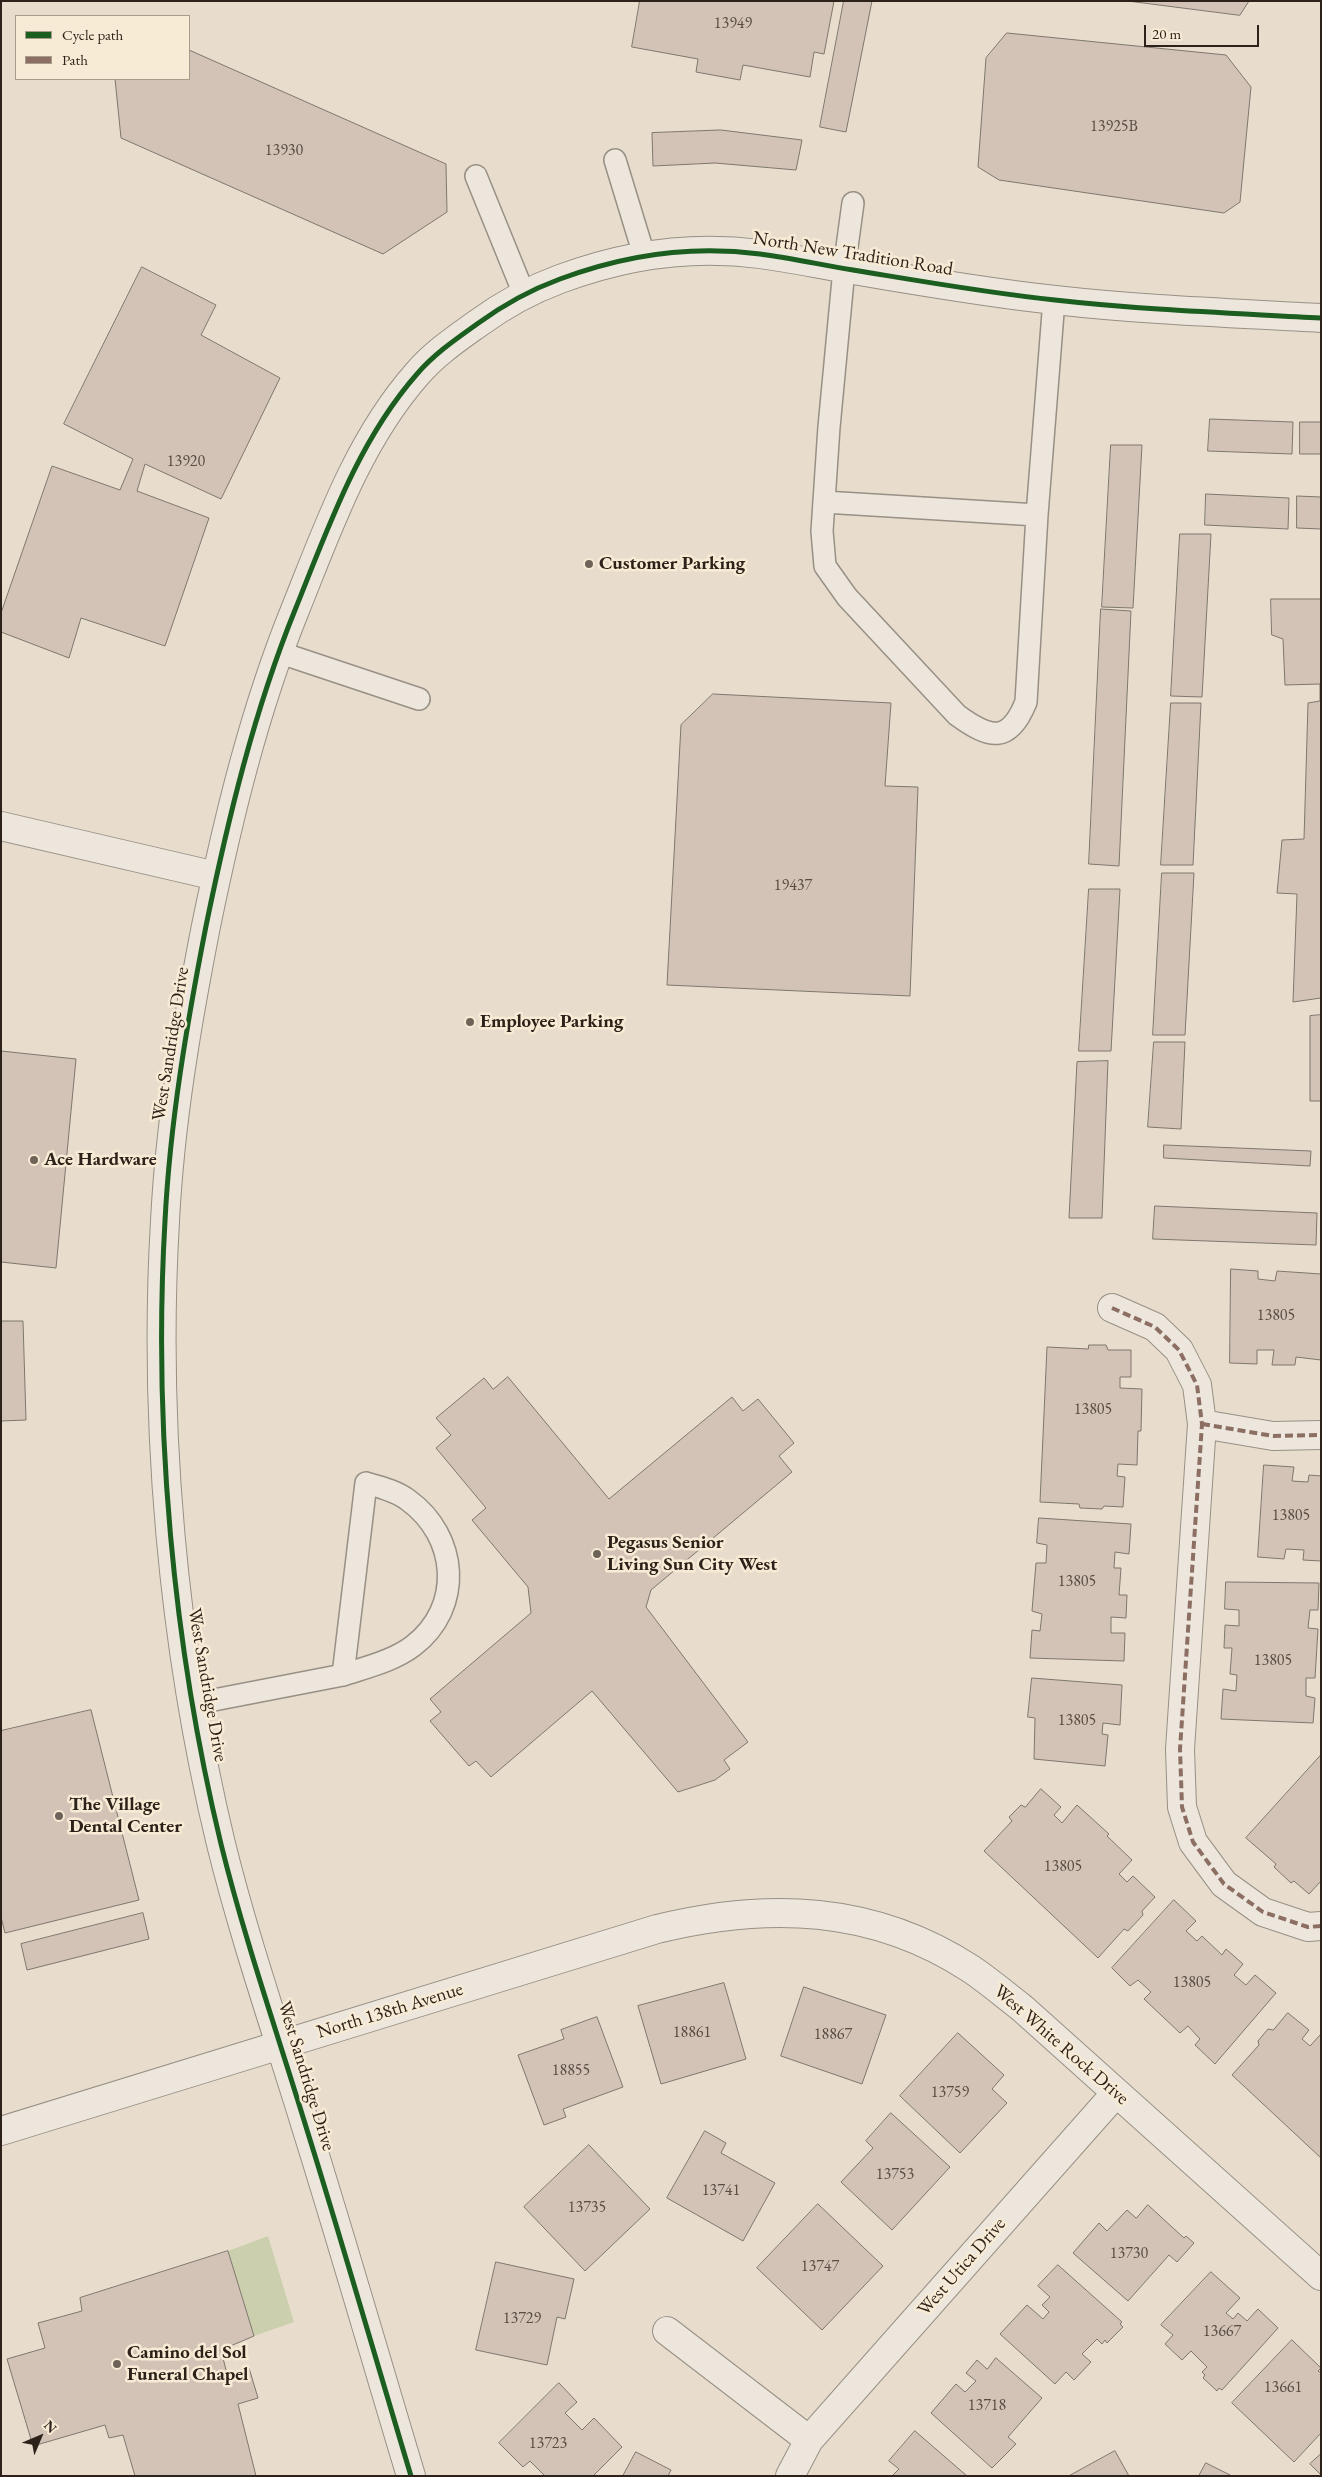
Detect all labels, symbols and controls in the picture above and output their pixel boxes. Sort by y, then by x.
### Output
house number: 13949 [714,14,752,34]
legend [15,15,190,80]
scale bar [1147,15,1262,47]
text: 20 m [1152,24,1181,43]
text: Cycle path [62,25,123,44]
text: Path [62,50,88,69]
house number: 13925B [1090,117,1138,137]
house number: 13930 [265,141,303,161]
street label: North New Tradition Road [751,227,955,281]
house number: 13920 [167,452,205,472]
place label: Customer Parking [599,553,745,575]
marker: Customer Parking [583,558,595,570]
house number: 19437 [774,876,812,896]
street label: West Sandridge Drive [148,965,194,1123]
place label: Employee Parking [480,1011,623,1033]
marker: Employee Parking [464,1016,476,1028]
place label: Ace Hardware [44,1149,157,1171]
marker: Ace Hardware [28,1154,40,1166]
house number: 13805 [1257,1306,1295,1326]
house number: 13805 [1074,1400,1112,1420]
house number: 13805 [1272,1506,1310,1526]
place label: Pegasus Senior Living Sun City West [607,1532,777,1576]
marker: Pegasus Senior Living Sun City West [591,1548,603,1560]
house number: 13805 [1058,1572,1096,1592]
street label: West Sandridge Drive [182,1606,232,1764]
house number: 13805 [1254,1651,1292,1671]
house number: 13805 [1058,1711,1096,1731]
place label: The Village Dental Center [69,1794,182,1838]
marker: The Village Dental Center [53,1810,65,1822]
house number: 13805 [1044,1857,1082,1877]
house number: 13805 [1173,1973,1211,1993]
street label: North 138th Avenue [314,1978,466,2044]
street label: West White Rock Drive [989,1980,1133,2110]
street label: West Sandridge Drive [272,1998,340,2154]
house number: 18861 [673,2023,711,2043]
house number: 18867 [814,2025,852,2045]
house number: 18855 [552,2061,590,2081]
house number: 13759 [931,2083,969,2103]
house number: 13753 [876,2165,914,2185]
house number: 13741 [702,2181,740,2201]
house number: 13735 [568,2198,606,2218]
street label: West Utica Drive [913,2213,1011,2321]
house number: 13730 [1110,2244,1148,2264]
house number: 13747 [801,2257,839,2277]
house number: 13729 [503,2309,541,2329]
house number: 13667 [1203,2322,1241,2342]
place label: Camino del Sol Funeral Chapel [127,2342,249,2386]
marker: Camino del Sol Funeral Chapel [111,2358,123,2370]
house number: 13661 [1264,2378,1302,2398]
house number: 13718 [968,2396,1006,2416]
north arrow [15,2412,65,2462]
text: N [40,2416,61,2437]
house number: 13723 [529,2434,567,2454]

